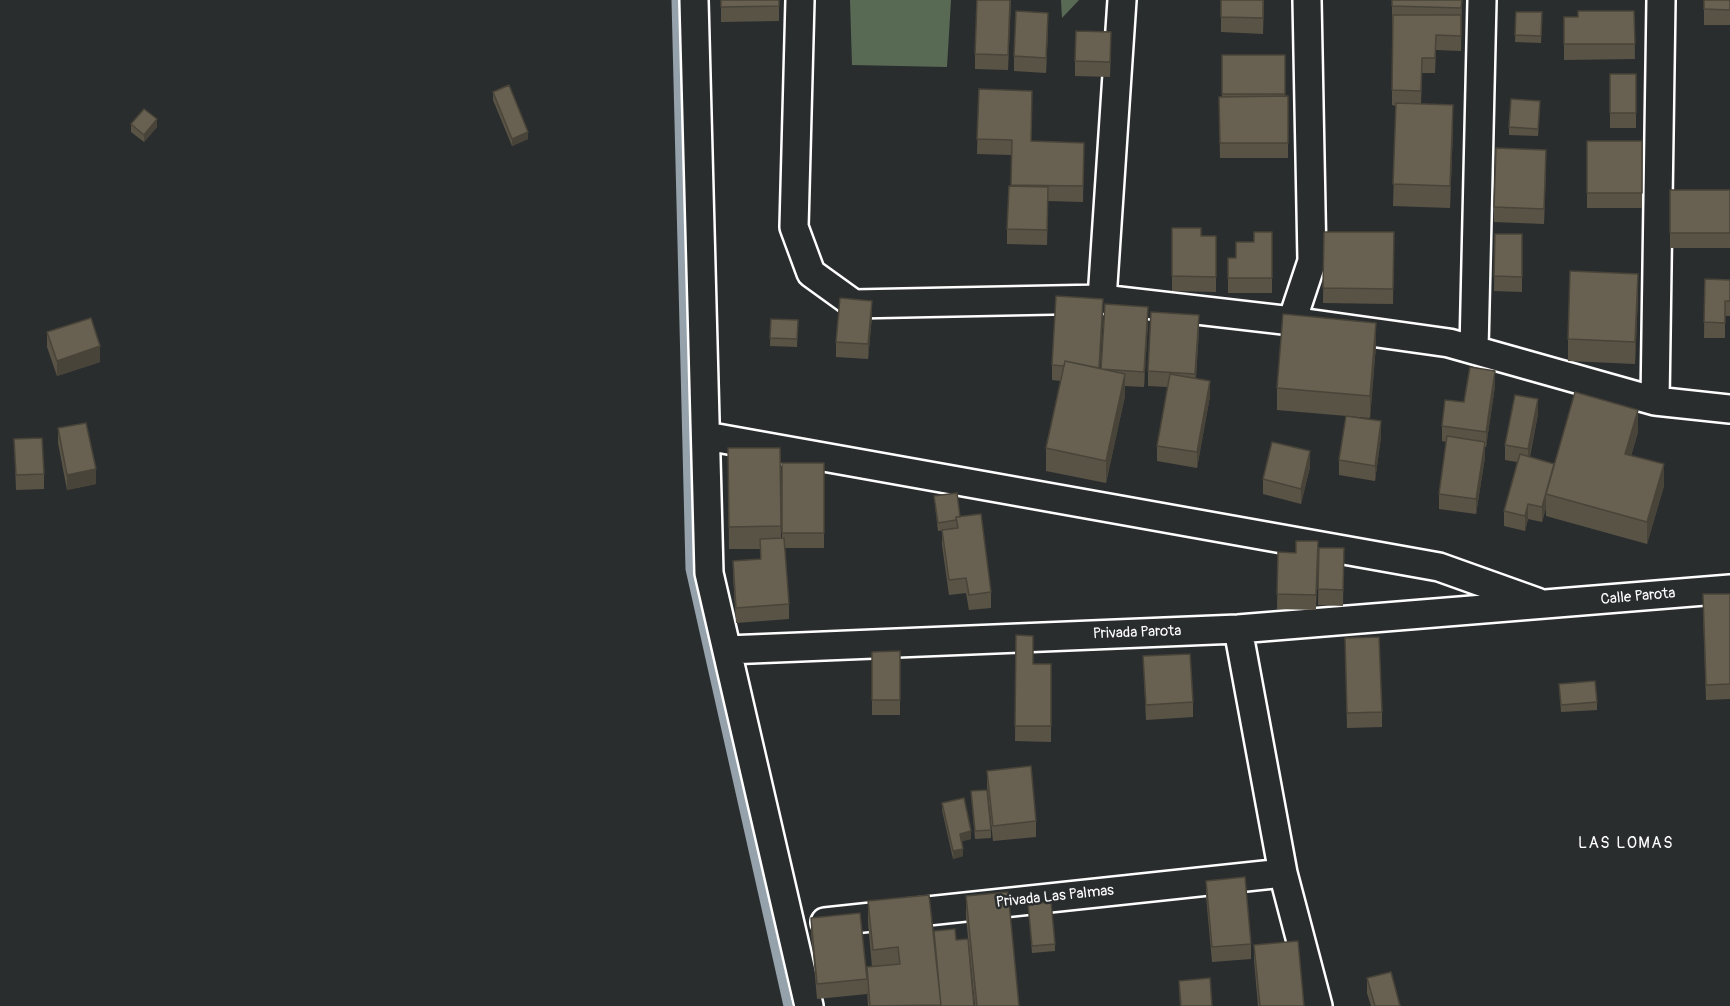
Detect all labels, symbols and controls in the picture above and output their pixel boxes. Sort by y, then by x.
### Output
street label: Calle Parota [1600,585,1676,609]
street label: Privada Parota [1092,622,1182,644]
district label: LAS LOMAS [1578,834,1674,854]
street label: Privada Las Palmas [995,882,1115,912]

